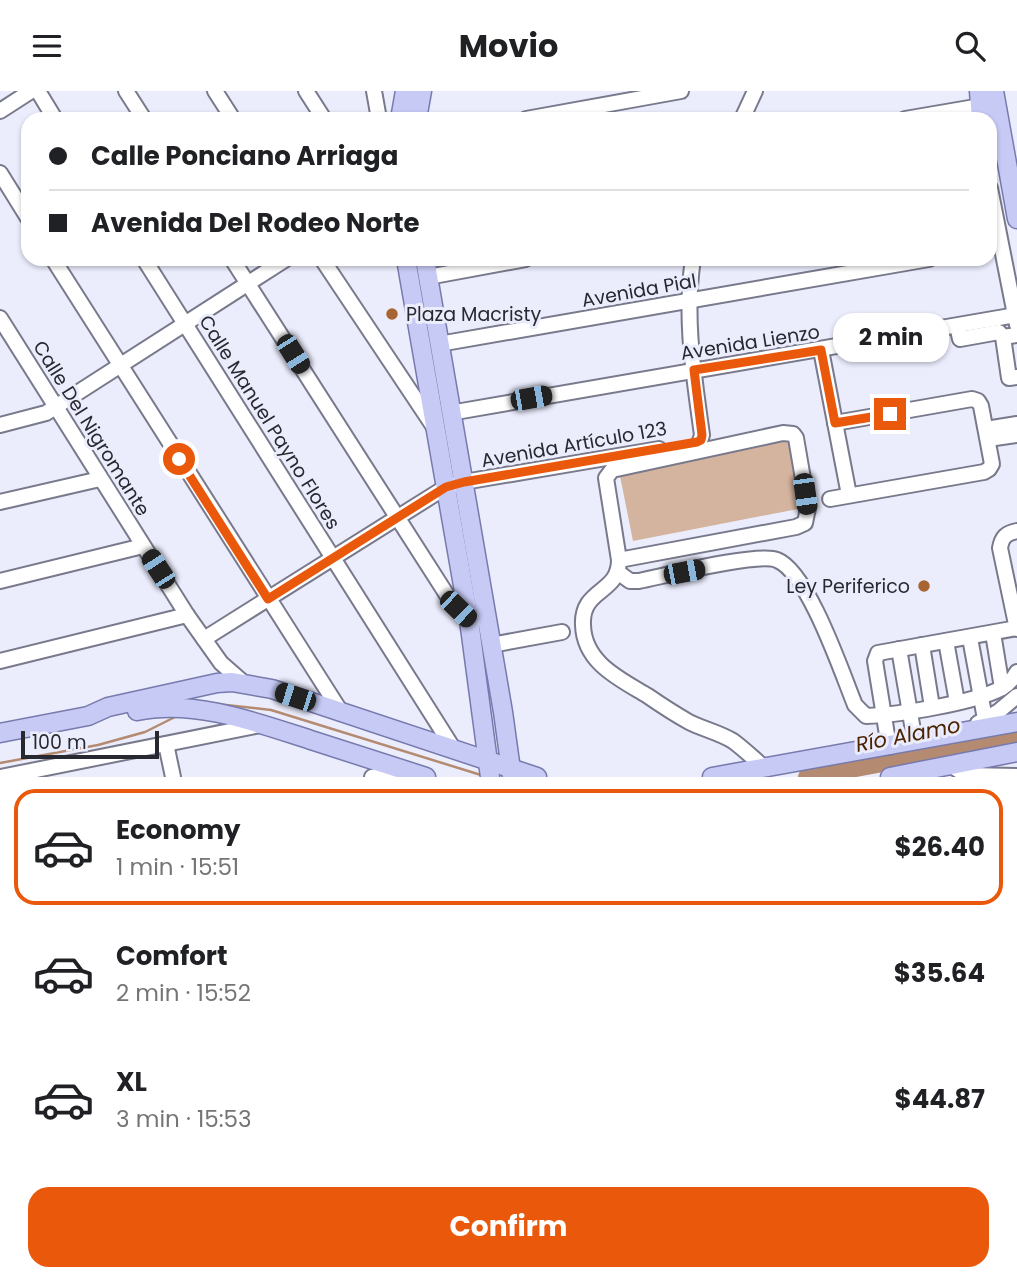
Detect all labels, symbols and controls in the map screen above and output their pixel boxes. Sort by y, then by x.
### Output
text: Movio [459,23,558,68]
icon: menu [28,27,66,65]
icon: search [951,27,989,65]
text: Calle Ponciano Arriaga [91,138,398,174]
text: Avenida Del Rodeo Norte [91,205,420,241]
street label: Avenida Pial [580,267,699,314]
place label: Plaza Macristy [406,301,541,328]
marker: Plaza Macristy [384,306,400,322]
street label: Calle Manuel Payno Flores [192,310,347,535]
callout: 2 min [832,313,948,361]
street label: Avenida Lienzo [679,318,822,367]
text: 2 min [859,321,923,353]
car [273,331,314,377]
street label: Calle Del Nigromante [27,335,157,521]
car [509,384,554,412]
route end [874,398,906,430]
street label: Avenida Artículo 123 [479,415,669,474]
route start [163,443,195,475]
car [792,472,819,516]
car [138,546,179,592]
car [662,558,707,586]
place label: Ley Periferico [786,573,910,600]
marker: Ley Periferico [916,578,932,594]
car [436,587,481,631]
car [272,681,319,713]
water label: Río Alamo [853,710,963,759]
scale bar [21,728,159,760]
text: 100 m [32,729,87,756]
text: Economy [116,812,240,848]
icon: car [32,816,95,879]
text: $26.40 [895,829,985,865]
text: 1 min · 15:51 [116,851,239,883]
text: Comfort [116,938,228,974]
icon: car [32,942,95,1005]
text: $35.64 [894,955,985,991]
text: 2 min · 15:52 [116,977,251,1009]
text: XL [116,1064,147,1100]
icon: car [32,1068,95,1131]
text: $44.87 [895,1081,985,1117]
text: 3 min · 15:53 [116,1103,252,1135]
button: Confirm [28,1187,989,1267]

